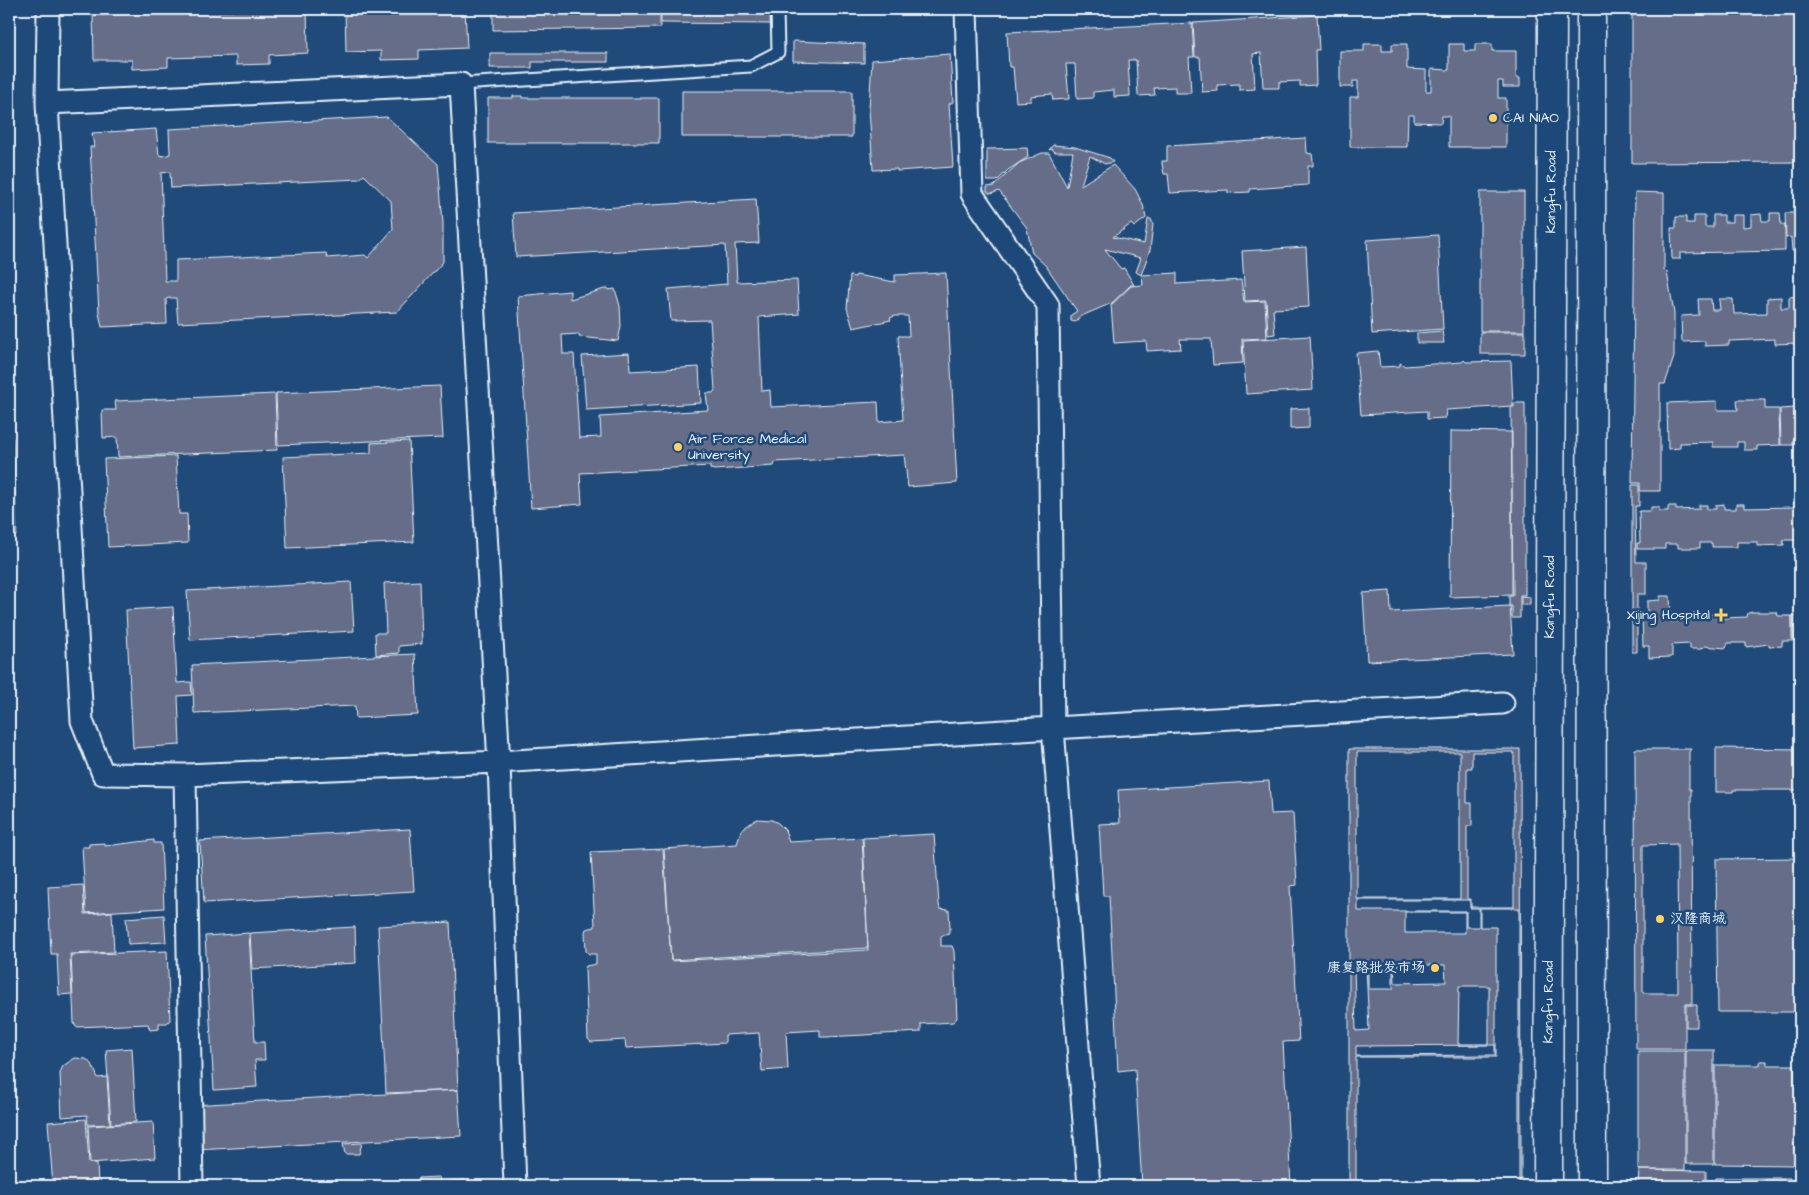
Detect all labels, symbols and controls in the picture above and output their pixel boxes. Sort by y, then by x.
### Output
place label: CAI NIAO [1503,108,1559,128]
marker: CAI NIAO [1487,112,1499,124]
street label: Kangfu Road [1541,150,1562,234]
place label: Air Force Medical University [688,429,806,465]
marker: Air Force Medical University [672,441,684,453]
street label: Kangfu Road [1540,555,1560,639]
place label: Xijing Hospital [1627,605,1710,625]
marker: Xijing Hospital [1714,608,1728,622]
place label: 汉隆商城 [1670,909,1726,929]
marker: 汉隆商城 [1654,913,1666,925]
place label: 康复路批发市场 [1327,958,1425,978]
street label: Kangfu Road [1538,960,1559,1044]
marker: 康复路批发市场 [1429,962,1441,974]

